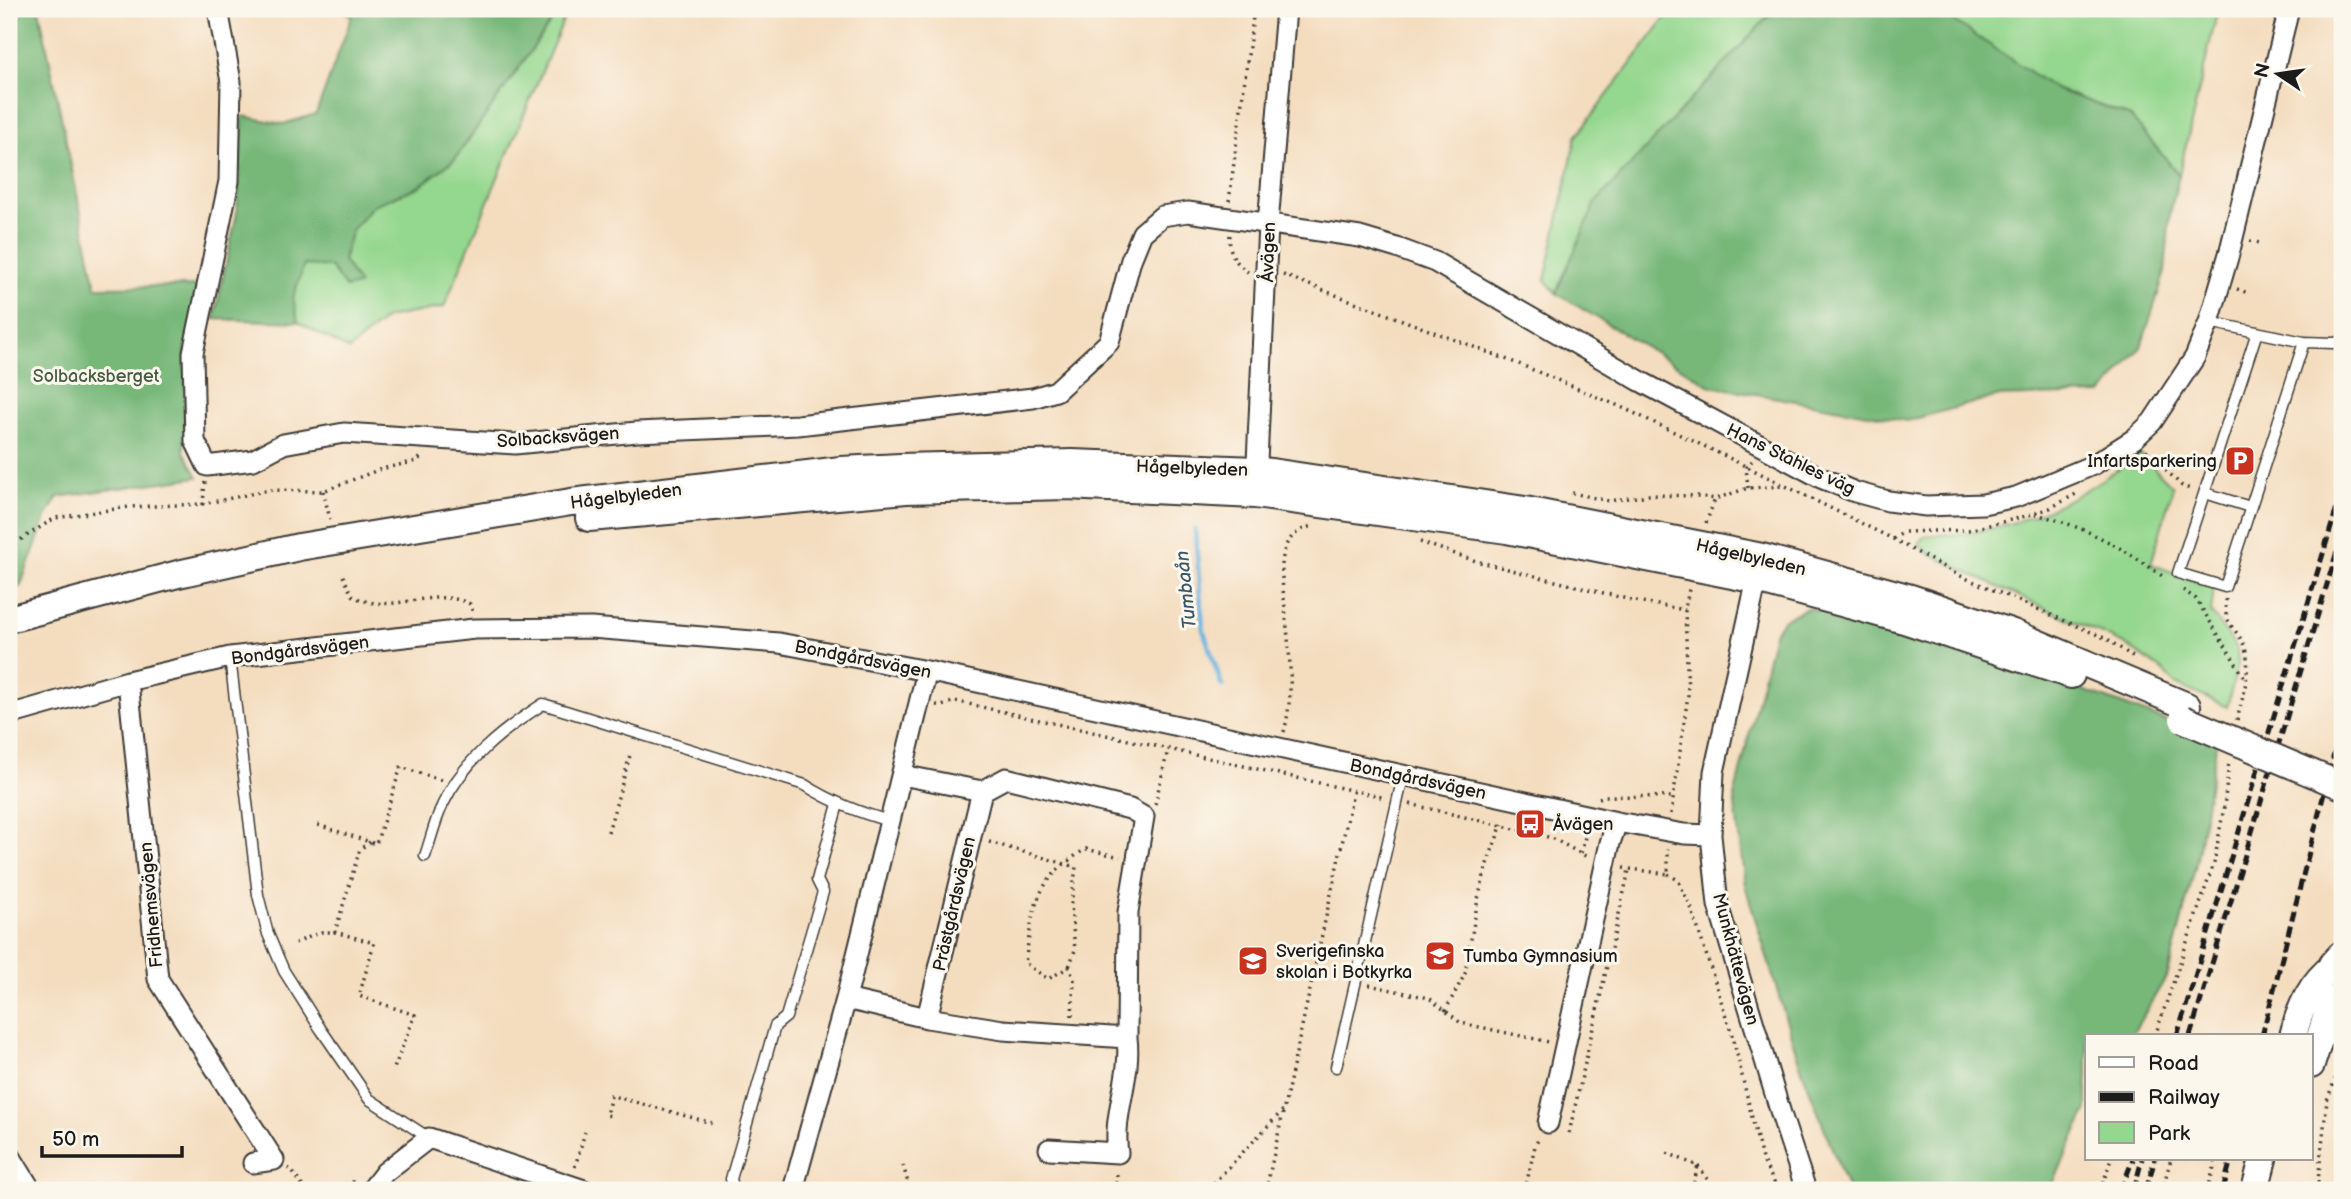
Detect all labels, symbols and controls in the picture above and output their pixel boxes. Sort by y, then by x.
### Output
north arrow [2242,38,2312,108]
text: N [2250,61,2276,80]
street label: Åvägen [1256,221,1280,283]
park label: Solbacksberget [33,366,160,387]
street label: Hans Stahles väg [1723,419,1858,500]
street label: Solbacksvägen [496,423,620,452]
parking icon: Infartsparkering [2223,444,2257,478]
place label: Infartsparkering [2088,451,2217,472]
street label: Hågelbyleden [1136,456,1248,481]
street label: Hågelbyleden [569,479,683,514]
street label: Hågelbyleden [1694,535,1808,580]
water label: Tumbaån [1171,550,1202,630]
street label: Bondgårdsvägen [230,632,370,669]
street label: Bondgårdsvägen [793,636,933,683]
street label: Bondgårdsvägen [1348,755,1488,804]
bus stop icon: Åvägen [1513,807,1547,841]
place label: Åvägen [1553,813,1613,835]
street label: Prästgårdsvägen [929,835,980,973]
street label: Fridhemsvägen [136,841,167,969]
street label: Munkhättevägen [1708,891,1763,1027]
school or university icon: Tumba Gymnasium [1423,939,1457,973]
place label: Sverigefinska skolan i Botkyrka [1276,941,1412,983]
school or university icon: Sverigefinska skolan i Botkyrka [1236,944,1270,978]
place label: Tumba Gymnasium [1463,946,1618,967]
legend [2085,1034,2312,1160]
text: Road [2148,1051,2199,1076]
text: Railway [2148,1085,2220,1110]
scale bar [42,1115,182,1159]
text: Park [2148,1121,2191,1146]
text: 50 m [52,1127,99,1152]

